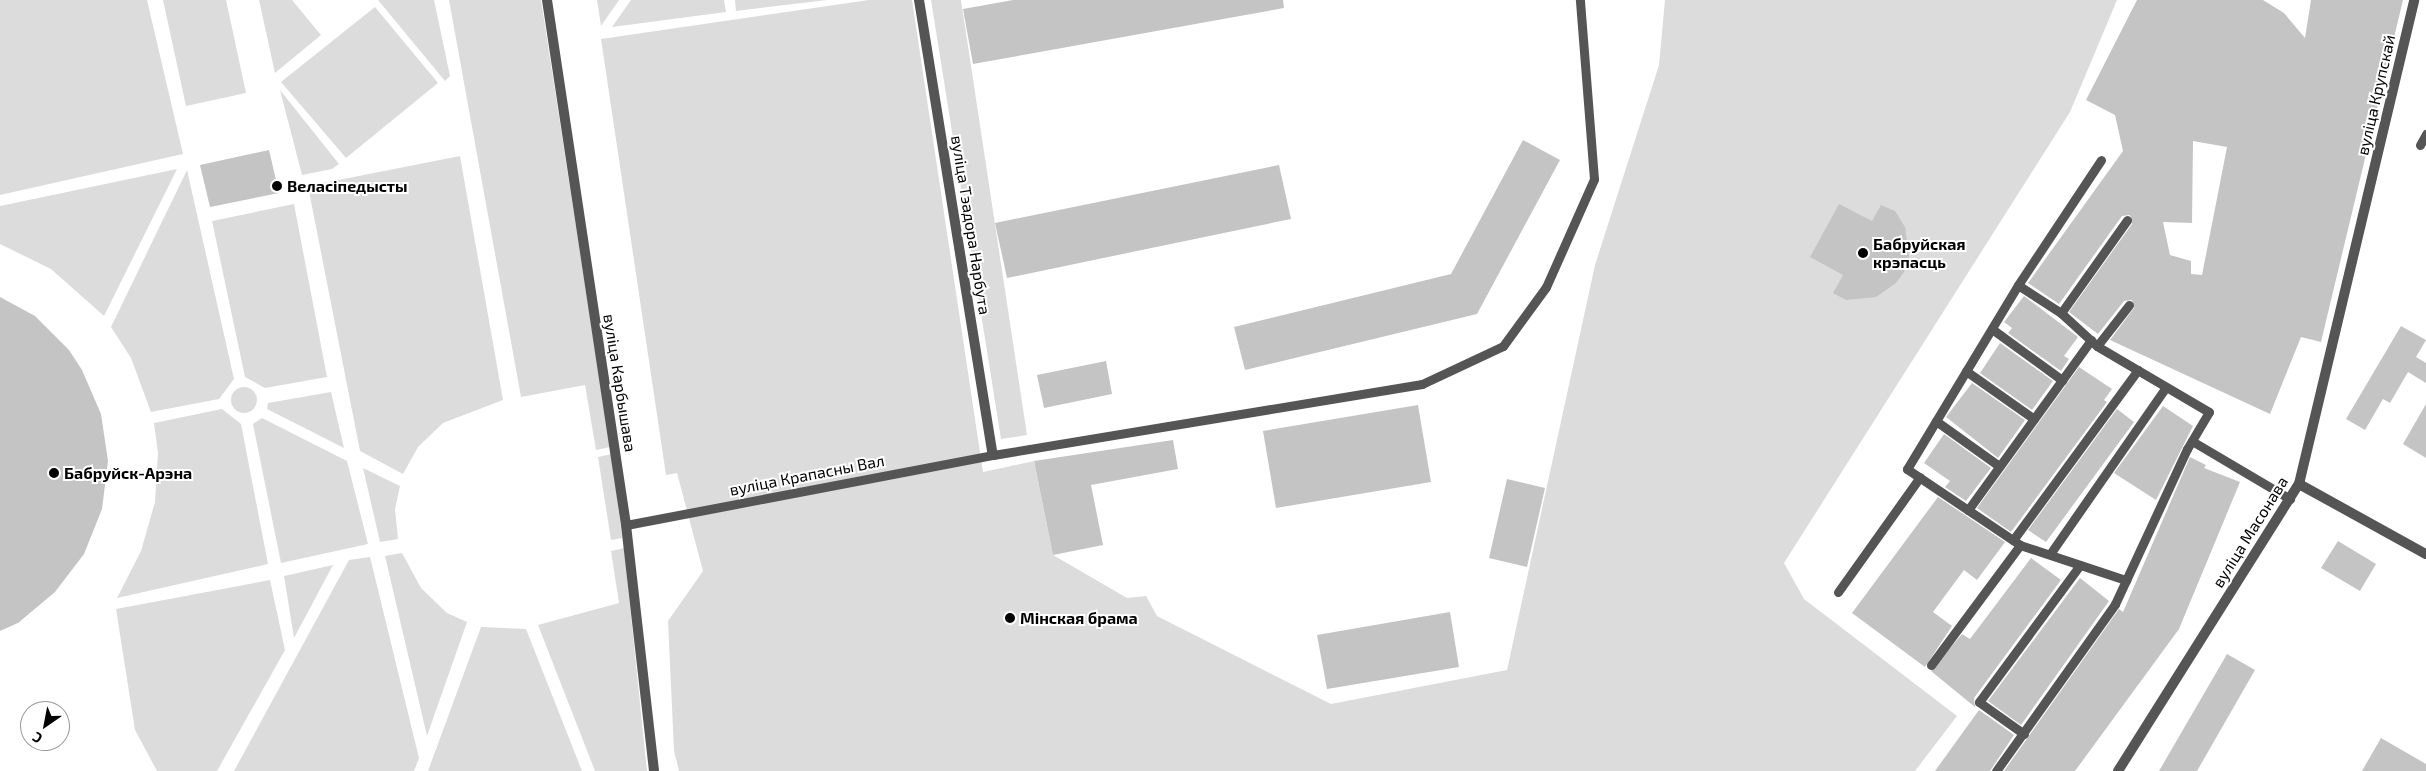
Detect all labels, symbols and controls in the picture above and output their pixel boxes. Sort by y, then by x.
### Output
street label: вуліца Крупскай [2353,33,2399,157]
street label: вуліца Тэадора Нарбута [947,134,995,316]
place label: Веласіпедысты [287,176,408,196]
marker: Веласіпедысты [271,180,283,192]
place label: Бабруйская крэпасць [1873,234,1965,272]
marker: Бабруйская крэпасць [1857,247,1869,259]
street label: вуліца Карбышава [600,313,640,453]
street label: вуліца Крапасны Вал [728,451,886,499]
place label: Бабруйск-Арэна [64,463,192,483]
marker: Бабруйск-Арэна [48,467,60,479]
street label: вуліца Масонава [2208,473,2292,591]
place label: Мінская брама [1020,608,1138,628]
marker: Мінская брама [1004,612,1016,624]
north arrow [20,701,70,751]
text: С [29,729,45,748]

